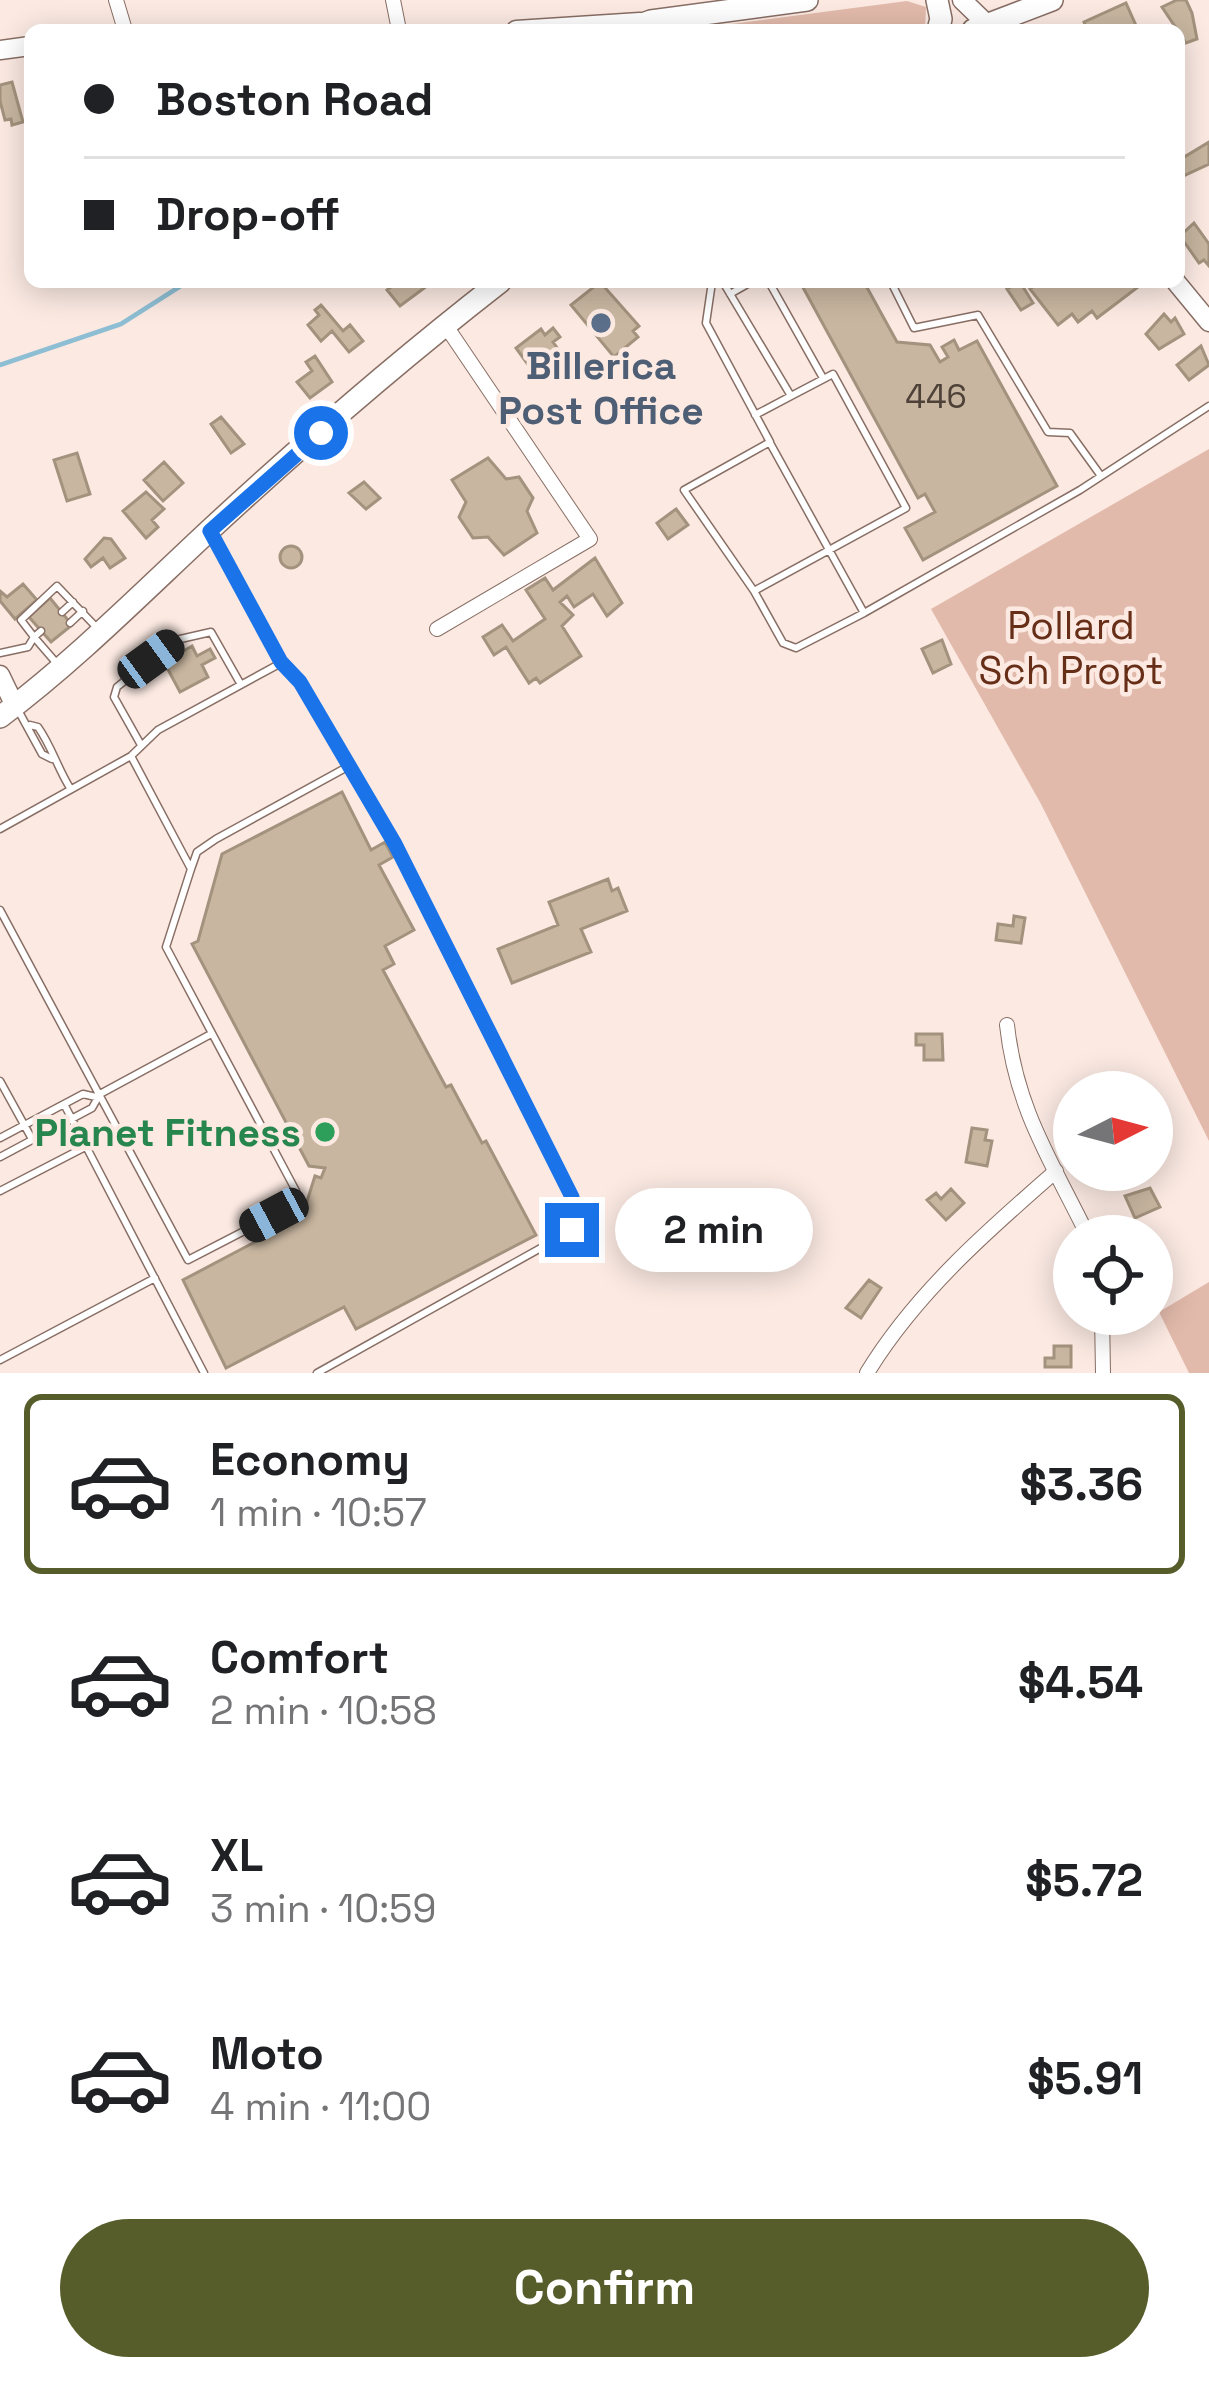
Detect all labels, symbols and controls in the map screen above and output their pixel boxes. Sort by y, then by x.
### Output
text: Boston Road [156,71,433,128]
text: Drop-off [156,186,340,243]
marker: Billerica Post Office [588,310,614,336]
place label: Billerica Post Office [498,341,704,435]
house number: 446 [905,376,967,418]
route start [294,406,348,460]
park label: Pollard Sch Propt [979,601,1164,695]
car [111,623,191,695]
north arrow [1053,1071,1173,1191]
map controls [1053,1071,1173,1335]
place label: Planet Fitness [35,1108,301,1157]
marker: Planet Fitness [312,1119,338,1145]
car [234,1182,314,1248]
callout: 2 min [614,1188,812,1272]
route end [545,1203,599,1257]
text: 2 min [664,1205,764,1254]
button: locate [1053,1215,1173,1335]
icon: car [66,1430,174,1538]
text: Economy [210,1431,410,1488]
text: $3.36 [1020,1456,1143,1513]
text: 1 min · 10:57 [210,1488,427,1537]
icon: car [66,1628,174,1736]
text: Comfort [210,1629,389,1686]
text: $4.54 [1018,1654,1143,1711]
text: 2 min · 10:58 [210,1686,437,1735]
icon: car [66,1826,174,1934]
text: XL [210,1827,263,1884]
text: $5.72 [1025,1852,1143,1909]
text: 3 min · 10:59 [210,1884,436,1933]
icon: car [66,2024,174,2132]
text: Moto [210,2025,324,2082]
text: $5.91 [1027,2050,1143,2107]
text: 4 min · 11:00 [210,2082,431,2131]
button: Confirm [60,2219,1149,2357]

